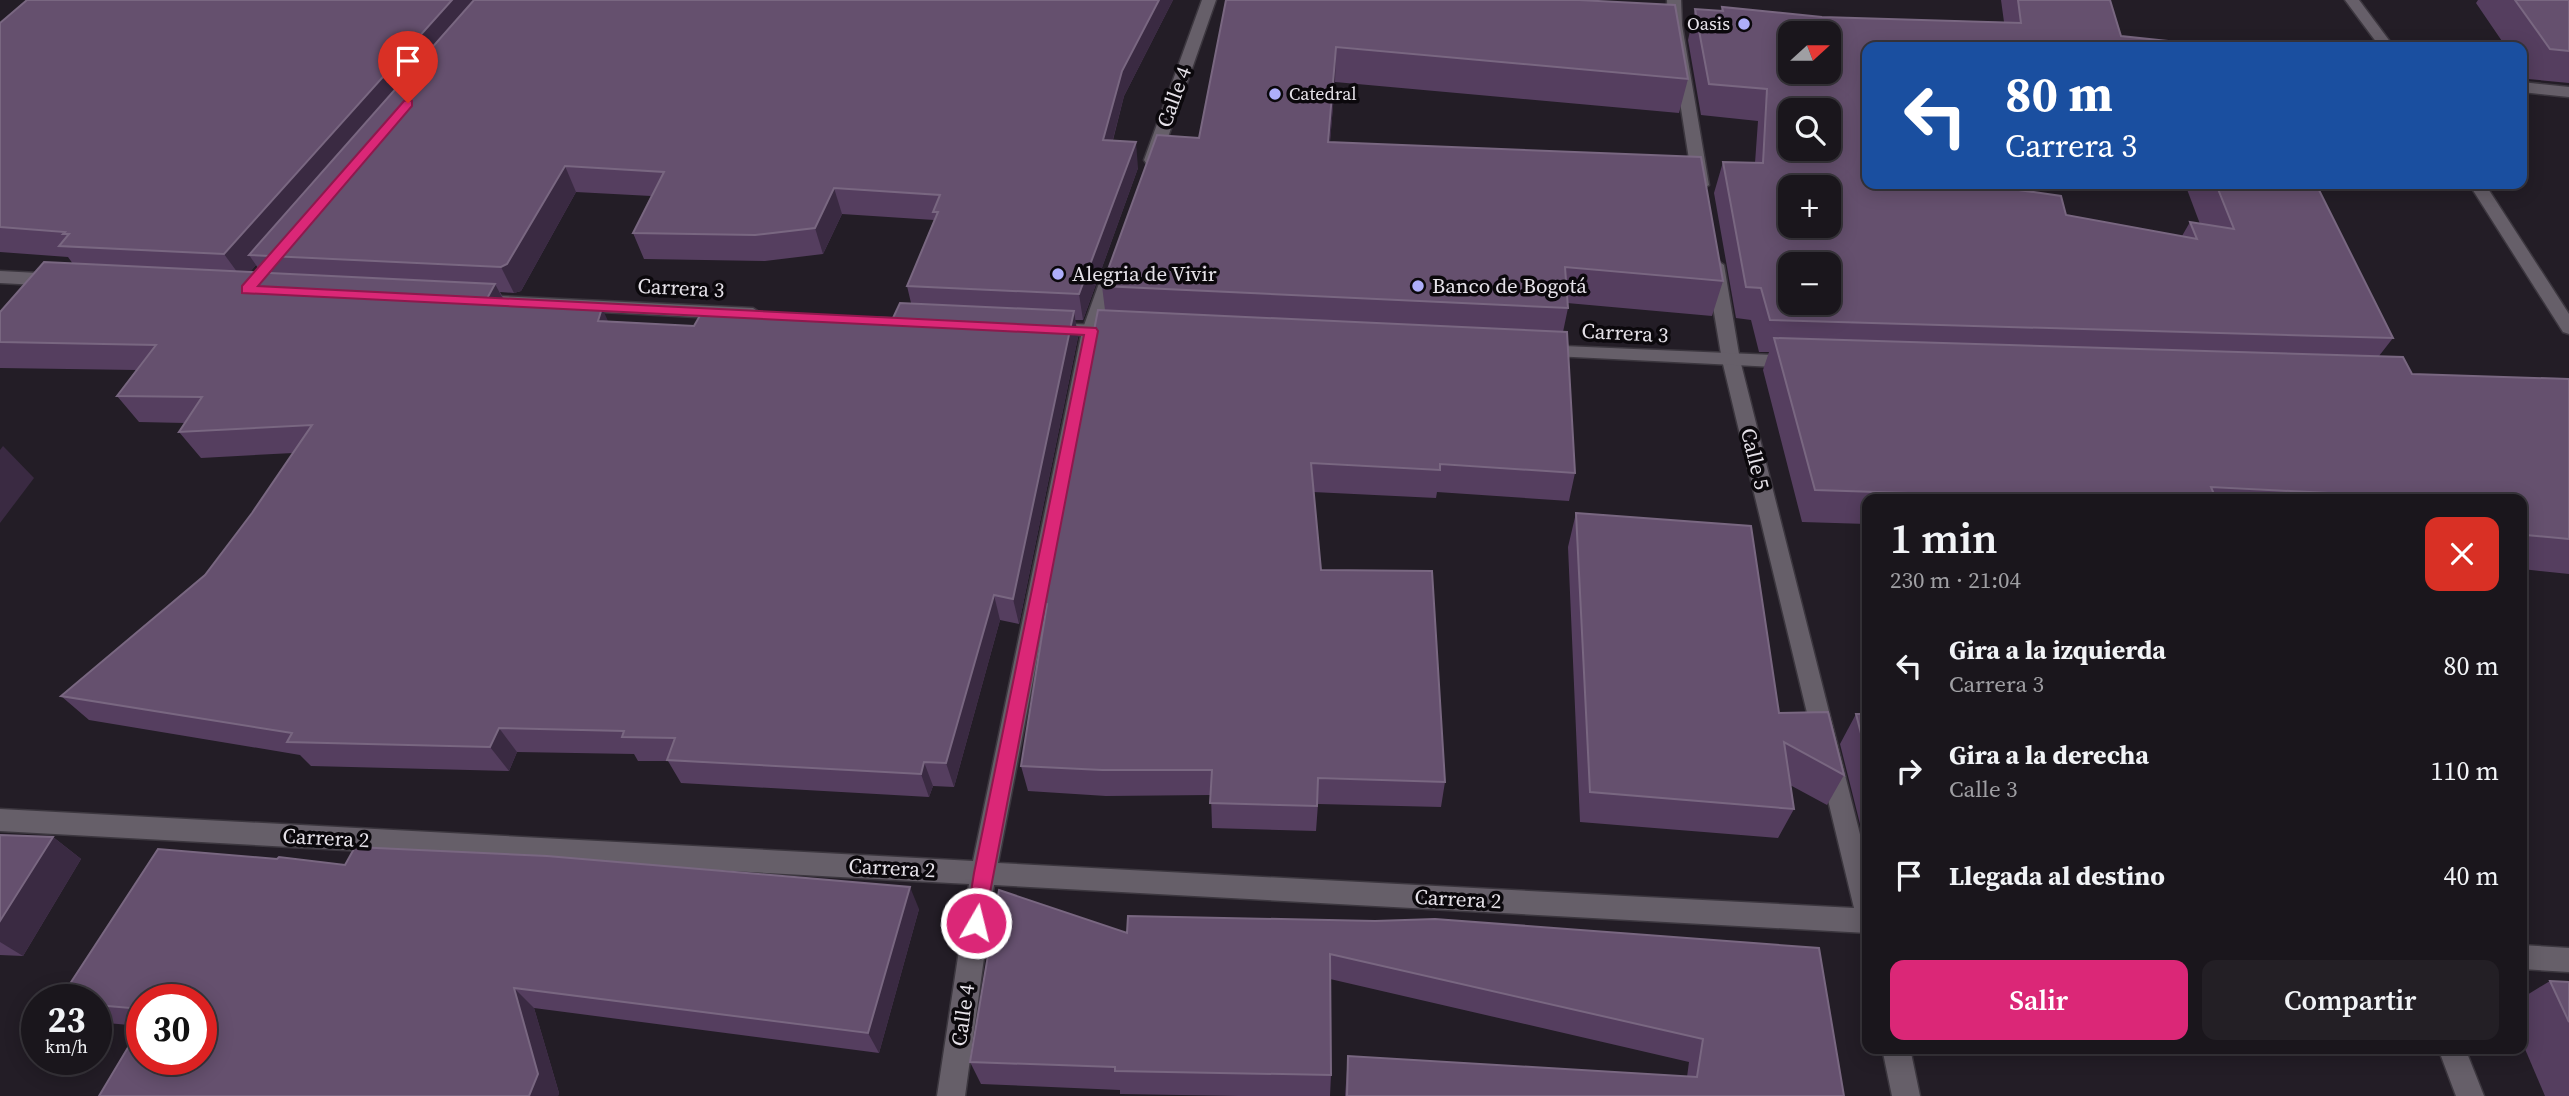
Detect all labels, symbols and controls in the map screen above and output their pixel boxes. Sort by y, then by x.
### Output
place label: Oasis [1687,11,1730,36]
marker: Oasis [1736,16,1752,32]
north arrow [1778,21,1841,84]
map controls [1778,21,1841,315]
pin [378,31,438,103]
icon: arrive [389,42,427,80]
text: 80 m [2005,60,2113,127]
street label: Calle 4 [1149,62,1198,131]
icon: left [1890,70,1981,161]
place label: Catedral [1289,81,1357,106]
marker: Catedral [1267,86,1283,102]
button: search [1778,98,1841,161]
text: Carrera 3 [2005,124,2137,168]
button: + [1778,175,1841,238]
button: − [1778,252,1841,315]
place label: Alegria de Vivir [1072,259,1217,288]
marker: Alegria de Vivir [1050,266,1066,282]
street label: Carrera 3 [637,271,725,304]
place label: Banco de Bogotá [1432,271,1587,300]
marker: Banco de Bogotá [1410,278,1426,294]
street label: Carrera 3 [1581,316,1669,349]
street label: Calle 5 [1734,425,1777,493]
text: 1 min [1890,509,1998,567]
button: close [2425,517,2499,591]
text: 230 m · 21:04 [1890,564,2021,596]
text: Gira a la izquierda [1949,632,2166,668]
icon: left [1890,647,1928,685]
text: 80 m [2444,648,2499,684]
text: Carrera 3 [1949,668,2044,700]
text: Gira a la derecha [1949,737,2149,773]
icon: right [1890,752,1928,790]
text: 110 m [2431,753,2499,789]
text: Calle 3 [1949,773,2018,805]
street label: Carrera 2 [282,821,370,854]
street label: Carrera 2 [848,851,936,884]
icon: arrive [1890,857,1928,895]
text: Llegada al destino [1949,858,2165,894]
text: 40 m [2444,858,2499,894]
street label: Carrera 2 [1414,882,1502,915]
position arrow [939,886,1013,960]
button: Salir [1890,960,2188,1040]
button: Compartir [2202,960,2499,1040]
street label: Calle 4 [944,981,981,1048]
speed limit sign: 30 [126,984,217,1075]
text: 23 [48,996,85,1044]
text: km/h [45,1034,88,1059]

